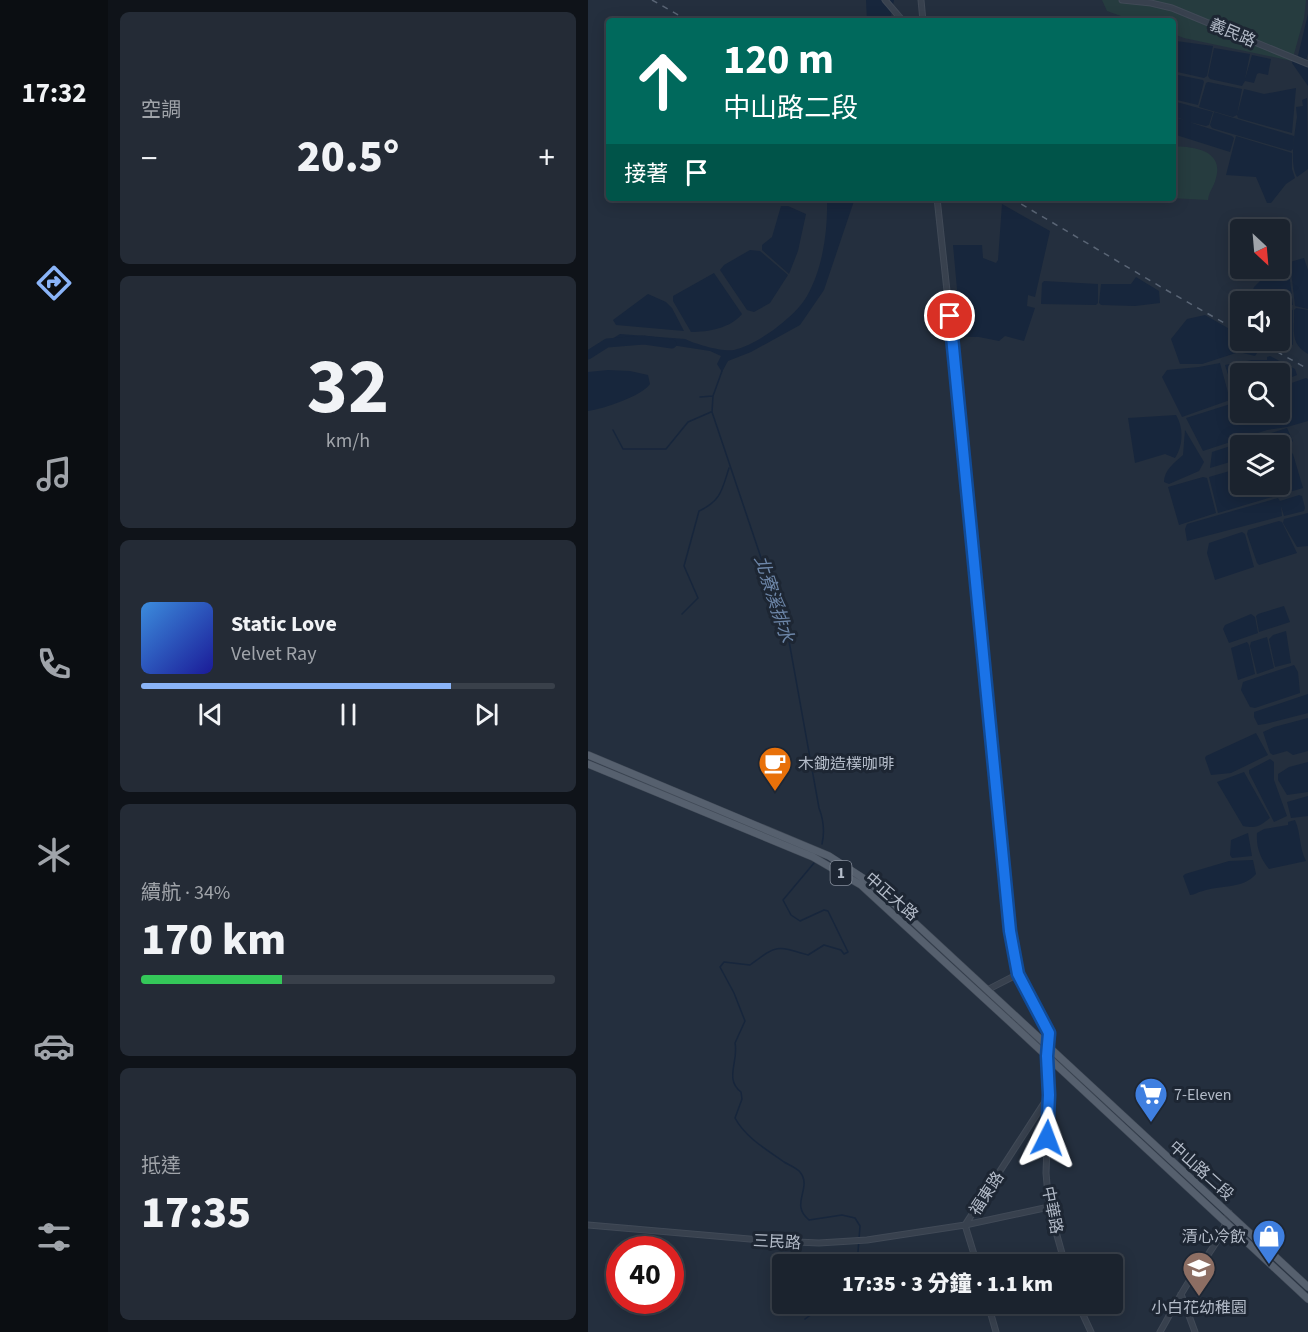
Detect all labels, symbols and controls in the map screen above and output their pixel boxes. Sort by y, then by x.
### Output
street label: 義民路 [1206,13,1259,52]
text: 120 m [723,30,834,90]
icon: ahead [624,42,702,120]
text: 17:32 [21,74,87,113]
text: 中山路二段 [723,89,858,128]
text: 空調 [141,96,181,124]
text: 20.5° [297,125,399,189]
text: − [141,135,157,182]
text: + [539,135,555,182]
icon: arrive [680,156,713,189]
text: 接著 [624,158,668,190]
north arrow [1230,219,1290,279]
map controls [1230,219,1290,495]
icon: directions [33,262,75,304]
pin [924,290,975,341]
button: sound [1230,291,1290,351]
icon: arrive [933,299,966,332]
text: 32 [307,332,389,443]
button: search [1230,363,1290,423]
text: km/h [326,427,370,455]
button: layers [1230,435,1290,495]
icon: music [33,453,75,495]
water label: 北寮溪排水 [748,552,800,647]
text: Static Love [231,608,337,640]
text: Velvet Ray [231,640,317,668]
icon: phone [33,643,75,685]
icon: previous [194,698,227,731]
icon: pause [332,698,365,731]
icon: next [470,698,503,731]
cafe icon: 木鋤造樸咖啡 [757,745,793,792]
place label: 木鋤造樸咖啡 [798,753,894,775]
icon: climate [33,834,75,876]
road number: 1 [830,861,852,885]
street label: 中正大路 [860,867,923,926]
text: 續航 · 34% [141,879,230,907]
text: 170 km [141,908,286,972]
icon: car [33,1025,75,1067]
supermarket icon: 7-Eleven [1133,1076,1169,1123]
place label: 7-Eleven [1174,1084,1232,1106]
position arrow [1015,1106,1079,1170]
street label: 中山路二段 [1164,1136,1238,1206]
text: 抵達 [141,1152,181,1180]
street label: 福東路 [965,1167,1009,1220]
text: 17:35 [141,1181,251,1245]
street label: 中華路 [1037,1185,1067,1236]
icon: filters [33,1216,75,1258]
shop icon: 清心冷飲 [1251,1218,1287,1265]
place label: 清心冷飲 [1182,1226,1246,1248]
street label: 三民路 [752,1230,801,1254]
speed limit sign: 40 [606,1236,684,1314]
school or university icon: 小白花幼稚園 [1181,1250,1217,1297]
text: 17:35 · 3 分鐘 · 1.1 km [842,1268,1053,1300]
place label: 小白花幼稚園 [1151,1297,1247,1319]

